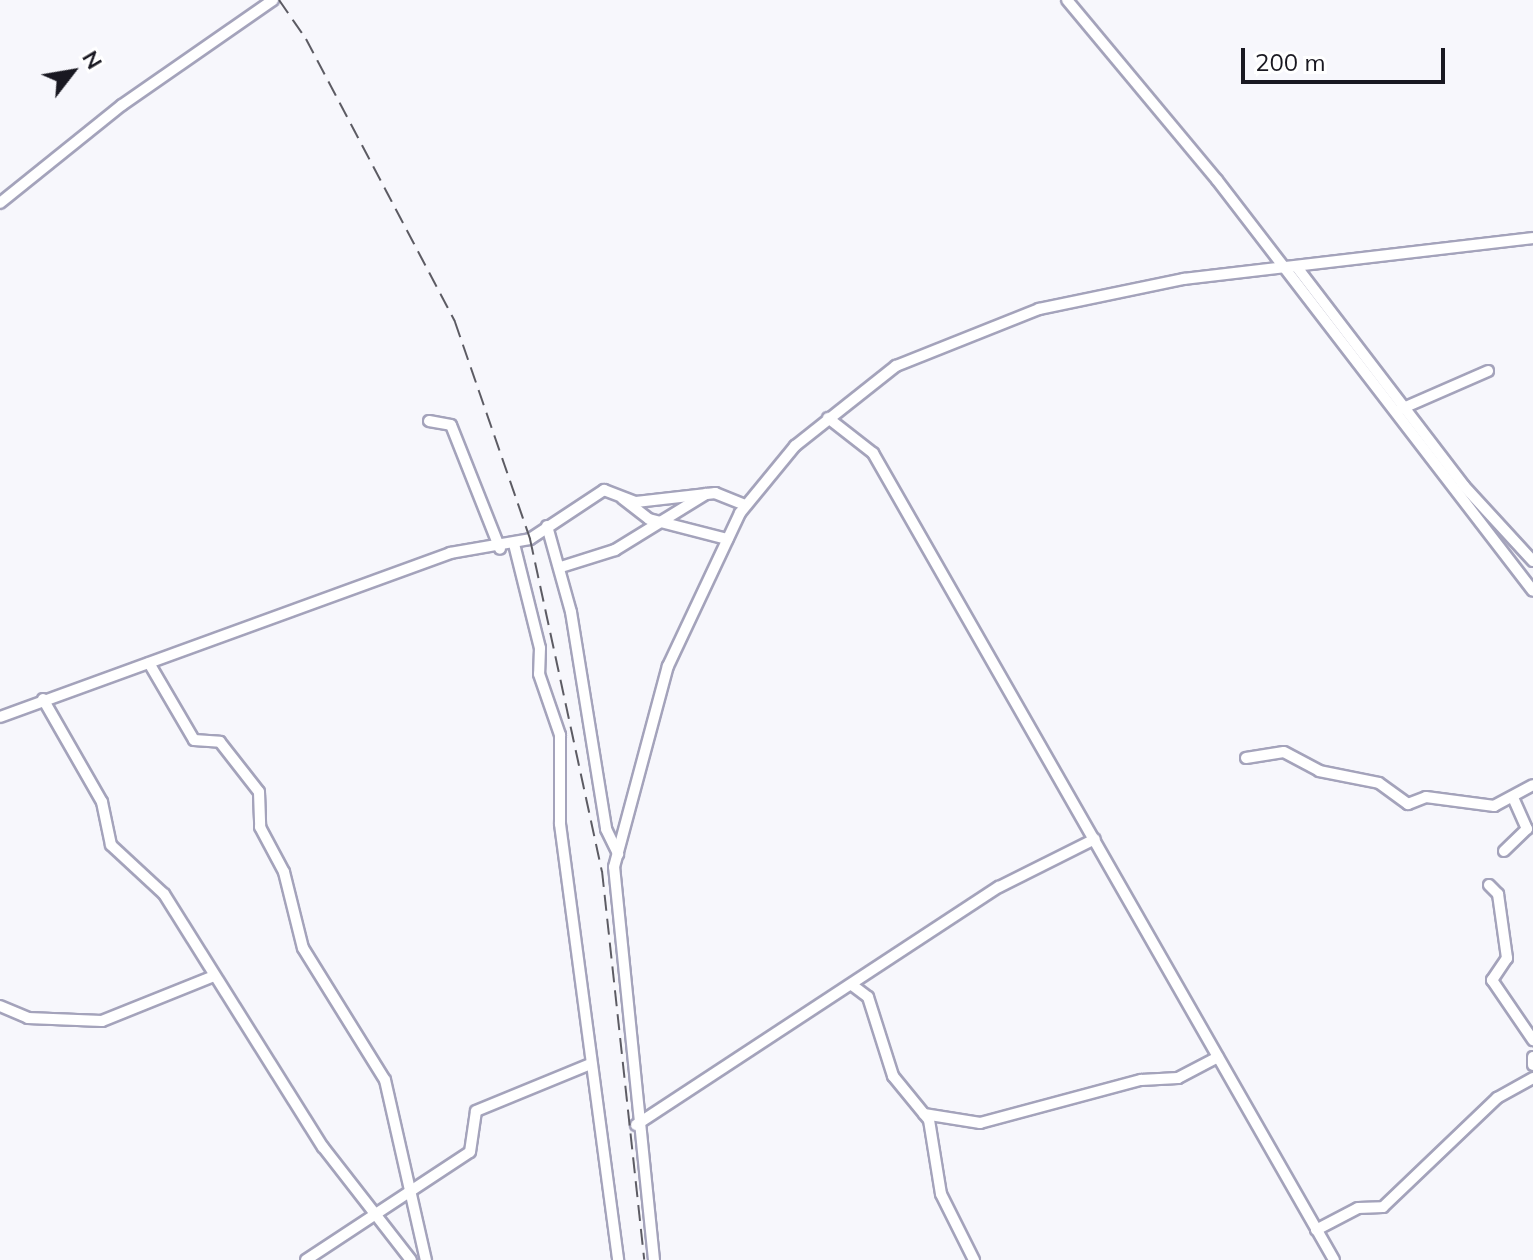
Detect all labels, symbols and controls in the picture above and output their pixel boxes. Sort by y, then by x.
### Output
north arrow [32,32,112,112]
scale bar [1245,32,1449,82]
text: N [76,45,109,74]
text: 200 m [1255,47,1326,77]

